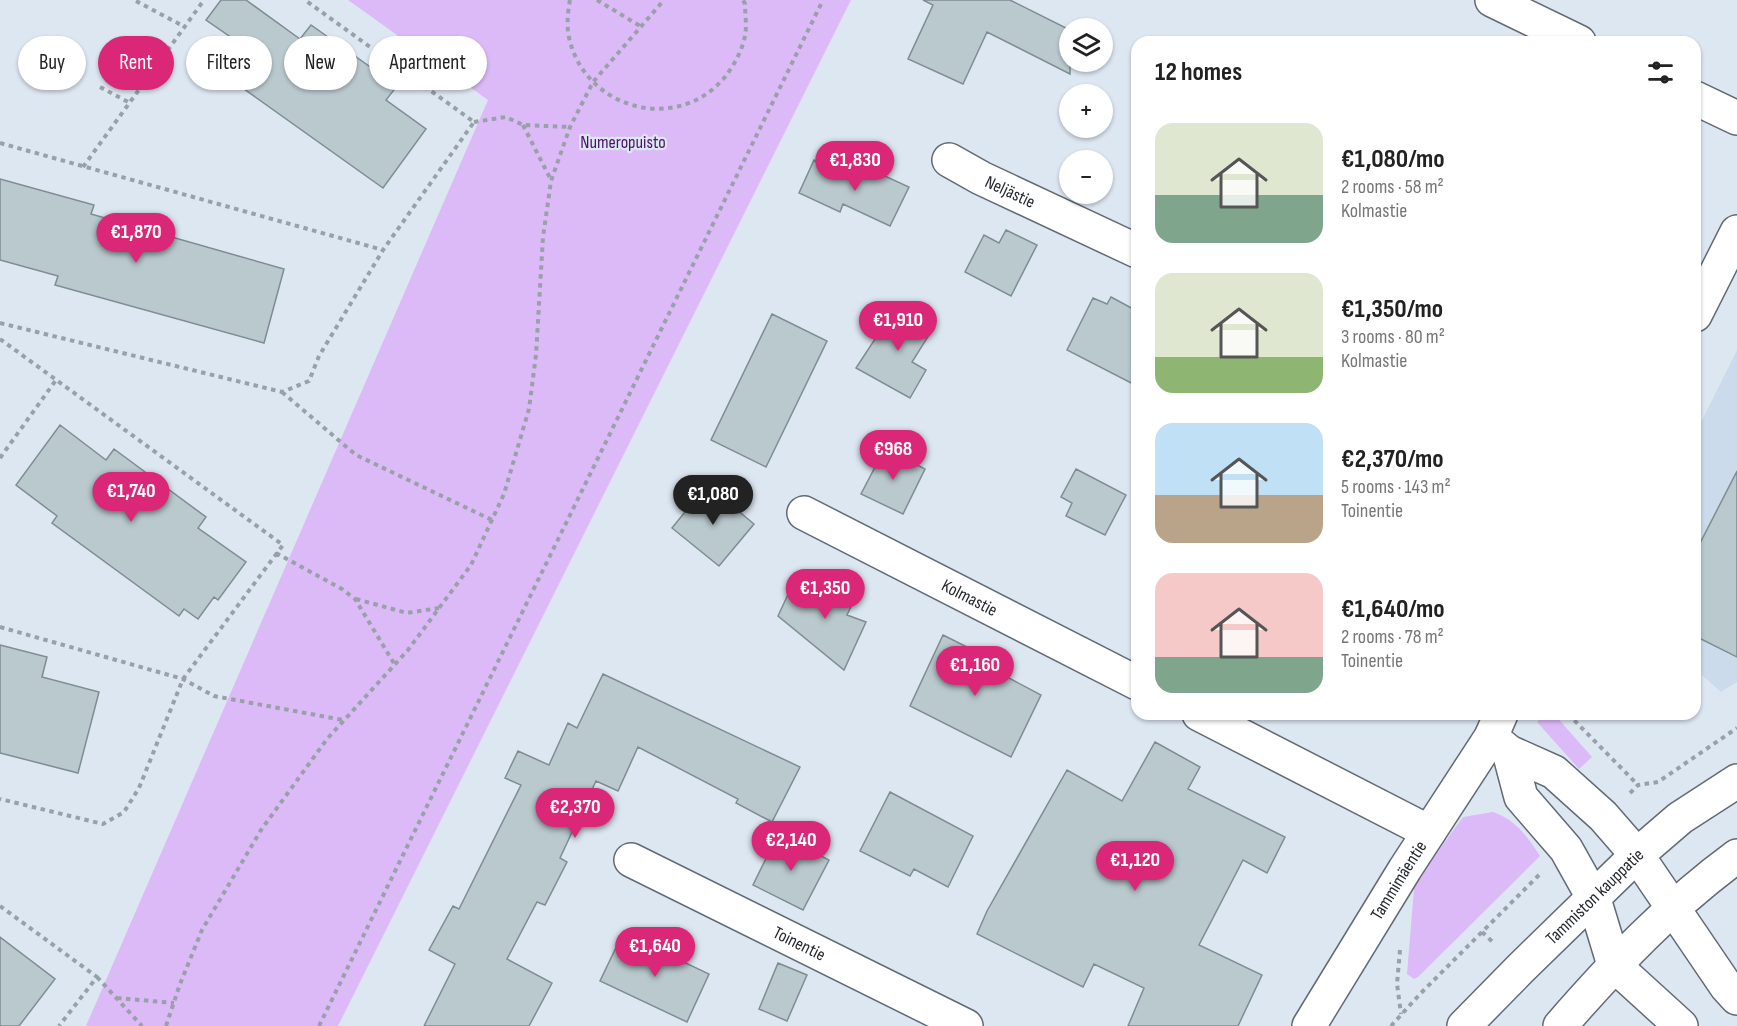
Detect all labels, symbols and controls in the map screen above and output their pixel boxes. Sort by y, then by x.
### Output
map controls [1059,18,1113,204]
button: layers [1059,18,1113,72]
chip: Buy [18,36,86,90]
chip: Rent [98,36,174,90]
chip: Filters [186,36,272,90]
chip: New [284,36,357,90]
chip: Apartment [369,36,487,90]
icon: filters [1644,56,1677,89]
text: 12 homes [1155,57,1242,88]
button: + [1059,84,1113,138]
park label: Numeropuisto [580,132,666,153]
pin: €1,830 [806,141,904,192]
text: €1,080/mo [1341,144,1445,175]
icon: home [1203,147,1275,219]
text: €1,830 [829,148,881,172]
button: − [1059,150,1113,204]
street label: Neljästie [982,171,1039,212]
text: 2 rooms · 58 m² [1341,175,1444,199]
text: Kolmastie [1341,199,1407,223]
pin: €1,870 [87,213,185,264]
text: €1,870 [110,220,162,244]
text: €1,350/mo [1341,294,1443,325]
icon: home [1203,297,1275,369]
pin: €1,910 [849,301,947,352]
text: €1,910 [873,308,923,332]
text: 3 rooms · 80 m² [1341,325,1445,349]
text: Kolmastie [1341,349,1407,373]
pin: €968 [857,430,929,481]
text: €968 [874,437,912,461]
text: €2,370/mo [1341,444,1444,475]
icon: home [1203,447,1275,519]
pin: €1,740 [82,472,180,523]
pin: €1,080 [664,475,762,526]
text: 5 rooms · 143 m² [1341,475,1451,499]
text: €1,740 [106,479,156,503]
text: €1,080 [687,482,739,506]
text: Toinentie [1341,499,1403,523]
pin: €1,350 [776,569,874,620]
street label: Kolmastie [938,575,1001,621]
text: €1,350 [800,576,850,600]
text: €1,640/mo [1341,594,1445,625]
icon: home [1203,597,1275,669]
text: 2 rooms · 78 m² [1341,625,1444,649]
pin: €1,160 [926,646,1024,697]
text: Toinentie [1341,649,1403,673]
text: €1,160 [950,653,1000,677]
pin: €2,370 [526,788,624,839]
text: €2,370 [550,795,600,819]
pin: €2,140 [742,821,840,872]
text: €2,140 [766,828,816,852]
street label: Tammimäentie [1366,837,1431,924]
pin: €1,120 [1086,841,1184,892]
street label: Tammiston kauppatie [1541,844,1648,949]
text: €1,120 [1110,848,1160,872]
street label: Toinentie [770,922,829,965]
pin: €1,640 [606,927,704,978]
text: €1,640 [629,934,681,958]

